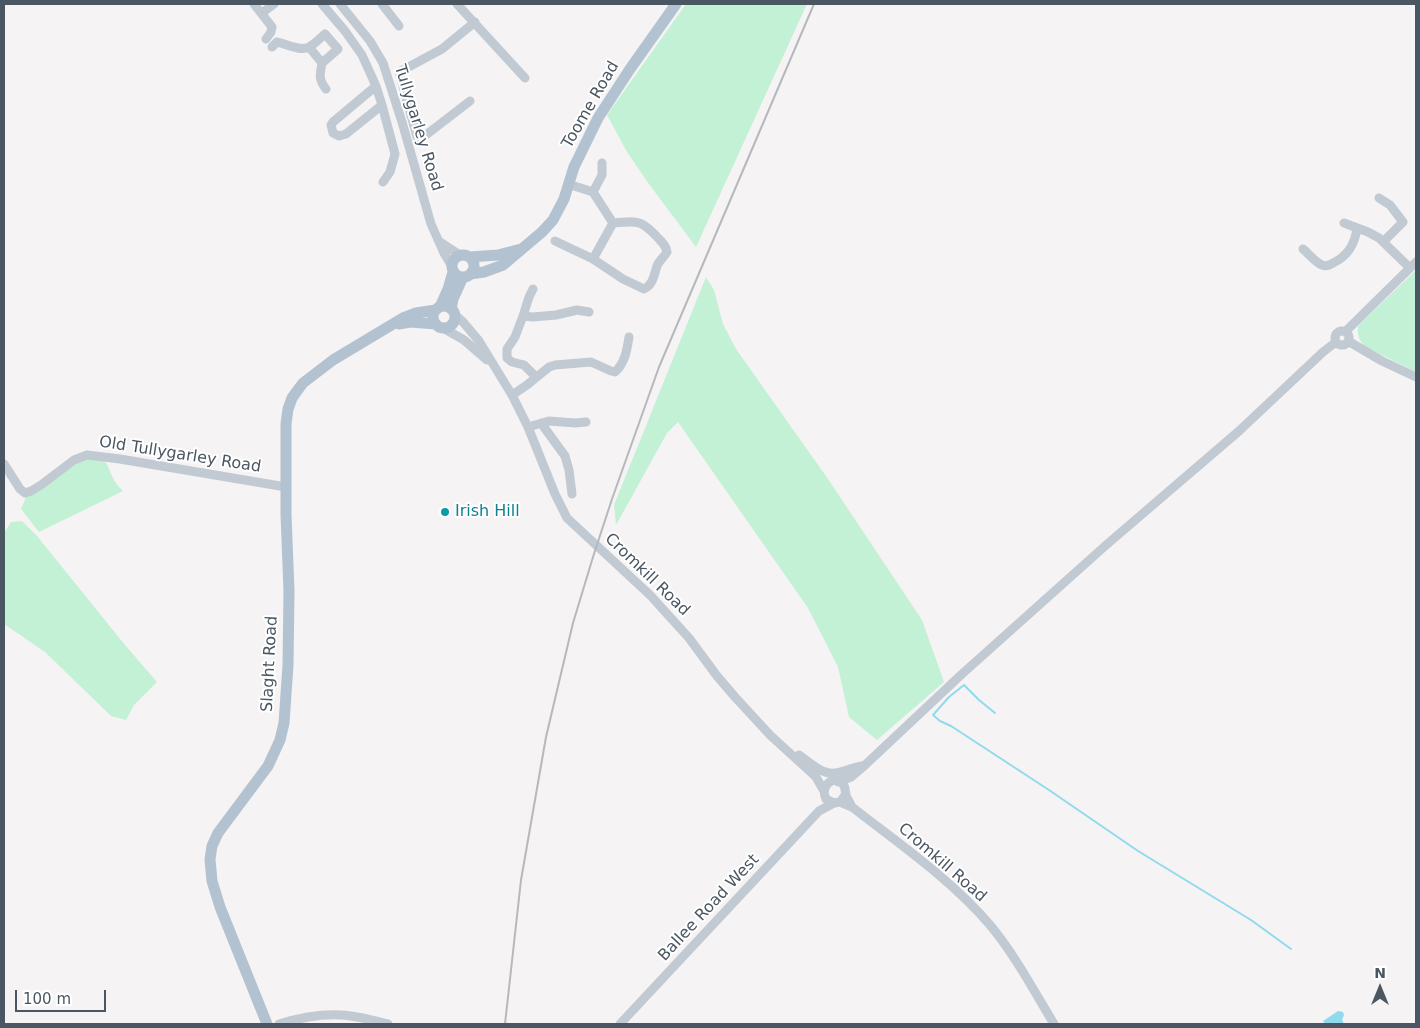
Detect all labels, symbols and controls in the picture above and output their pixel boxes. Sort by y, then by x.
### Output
street label: Toome Road [558,58,624,152]
street label: Tullygarley Road [390,62,446,194]
street label: Old Tullygarley Road [98,433,262,477]
place label: Irish Hill [455,502,520,522]
marker: Irish Hill [439,506,451,518]
street label: Cromkill Road [601,530,693,620]
street label: Slaght Road [258,615,282,713]
street label: Cromkill Road [894,819,990,907]
street label: Ballee Road West [655,851,763,965]
north arrow [1355,963,1405,1013]
text: N [1374,965,1386,981]
scale bar [18,980,109,1012]
text: 100 m [23,990,71,1008]

